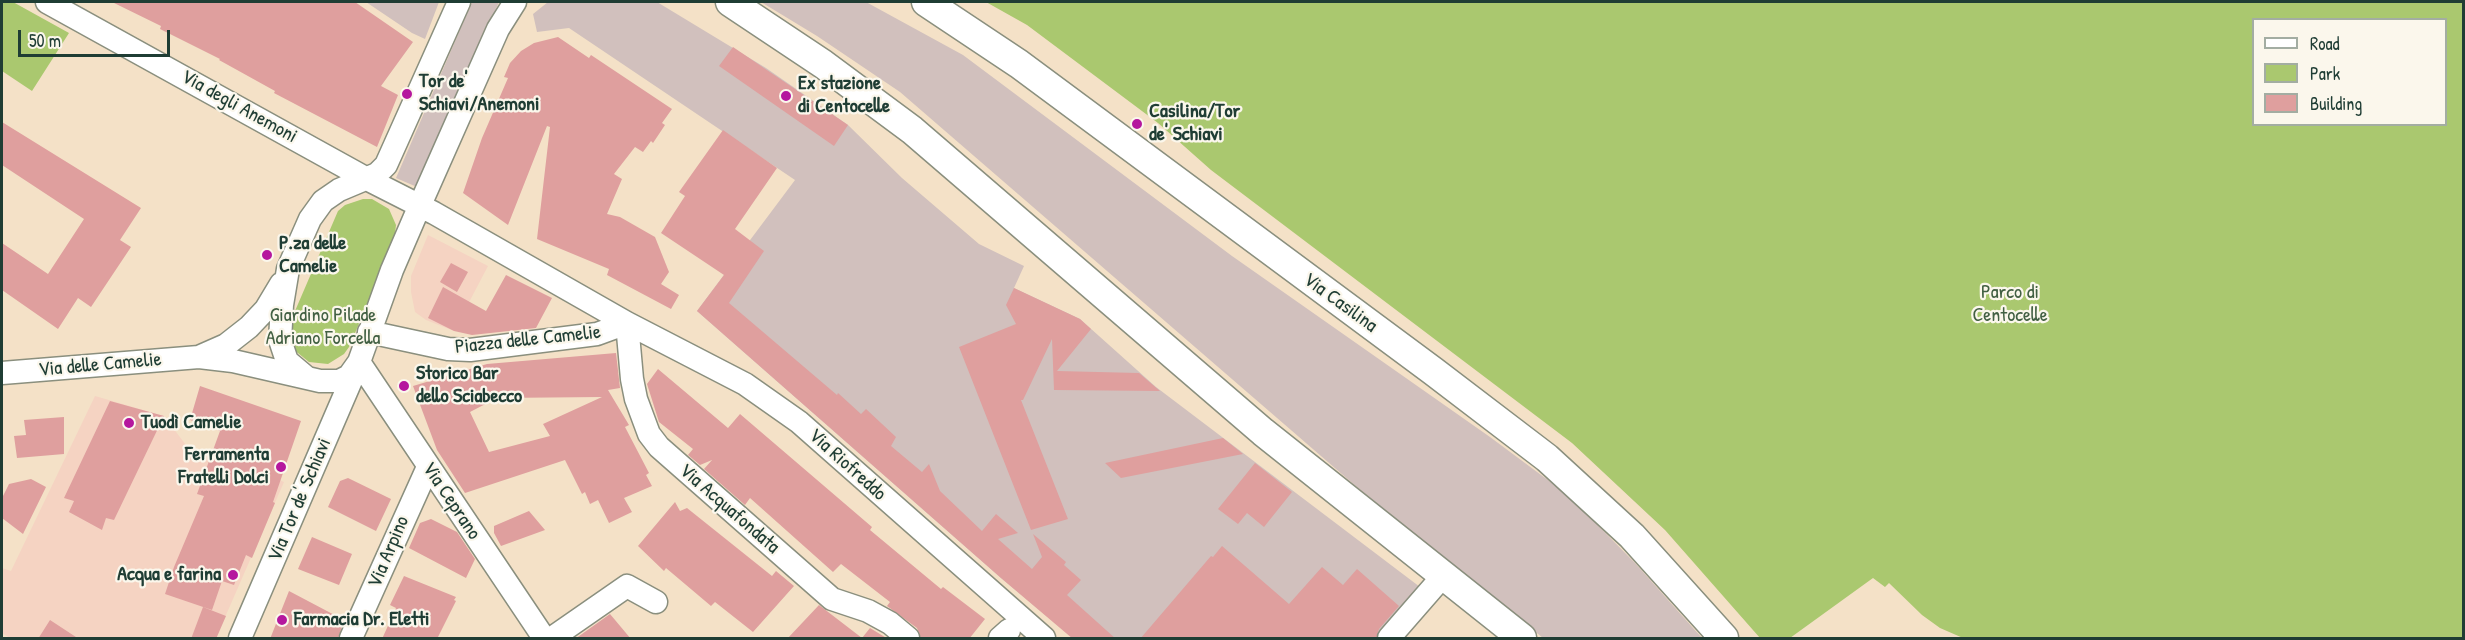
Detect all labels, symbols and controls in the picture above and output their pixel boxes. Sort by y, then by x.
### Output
scale bar [21,18,172,56]
legend [2252,18,2447,126]
text: 50 m [29,28,61,53]
text: Road [2310,31,2340,56]
text: Park [2310,61,2340,86]
street label: Via degli Anemoni [177,65,301,149]
place label: Tor de' Schiavi/Anemoni [419,70,540,117]
place label: Ex stazione di Centocelle [798,72,890,119]
marker: Tor de' Schiavi/Anemoni [400,87,414,101]
marker: Ex stazione di Centocelle [779,89,793,103]
text: Building [2310,91,2362,116]
place label: Casilina/Tor de' Schiavi [1149,100,1240,147]
marker: Casilina/Tor de' Schiavi [1130,117,1144,131]
place label: P.za delle Camelie [279,232,346,279]
marker: P.za delle Camelie [260,248,274,262]
street label: Via Casilina [1298,268,1382,338]
park label: Parco di Centocelle [1972,281,2048,328]
park label: Giardino Pilade Adriano Forcella [266,304,380,351]
street label: Piazza delle Camelie [454,320,602,360]
street label: Via delle Camelie [38,348,162,382]
place label: Storico Bar dello Sciabecco [416,362,522,409]
marker: Storico Bar dello Sciabecco [397,379,411,393]
place label: Tuodì Camelie [141,411,241,435]
marker: Tuodì Camelie [122,416,136,430]
street label: Via Riofreddo [803,424,891,506]
street label: Via Tor de' Schiavi [263,435,337,565]
place label: Ferramenta Fratelli Dolci [178,443,269,490]
street label: Via Ceprano [416,458,486,544]
street label: Via Acquafondata [674,459,784,559]
marker: Ferramenta Fratelli Dolci [274,460,288,474]
street label: Via Arpino [363,512,415,592]
place label: Acqua e farina [117,563,221,587]
marker: Acqua e farina [226,568,240,582]
place label: Farmacia Dr. Eletti [294,608,430,632]
marker: Farmacia Dr. Eletti [275,613,289,627]

